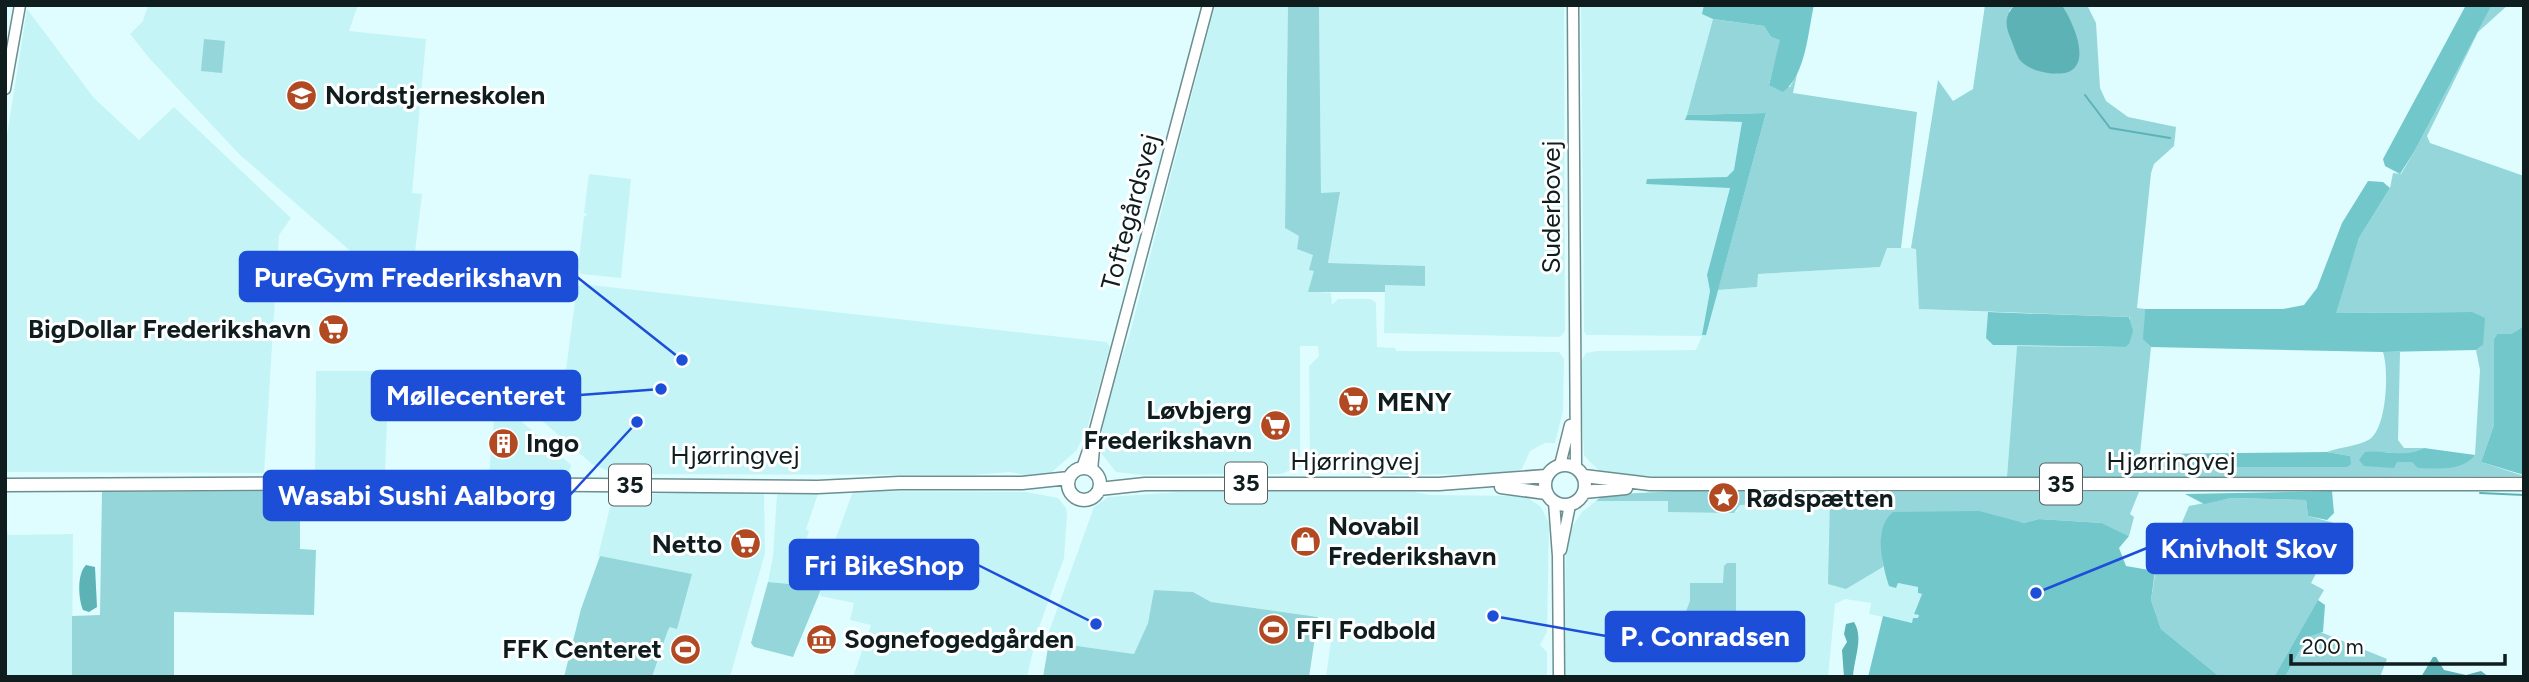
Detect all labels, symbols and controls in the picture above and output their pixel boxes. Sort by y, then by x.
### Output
school or university icon: Nordstjerneskolen [285,78,319,112]
place label: Nordstjerneskolen [325,79,545,111]
street label: Toftegårdsvej [1094,130,1166,294]
street label: Suderbovej [1535,140,1567,274]
callout: PureGym Frederikshavn [240,252,577,301]
text: PureGym Frederikshavn [254,260,562,294]
supermarket icon: BigDollar Frederikshavn [317,312,351,346]
place label: BigDollar Frederikshavn [28,313,311,345]
callout: Møllecenteret [372,371,580,420]
text: Møllecenteret [386,378,566,412]
supermarket icon: MENY [1337,385,1371,419]
place label: MENY [1377,386,1452,418]
place label: Løvbjerg Frederikshavn [1083,394,1252,456]
supermarket icon: Løvbjerg Frederikshavn [1258,408,1292,442]
building icon: Ingo [486,426,520,460]
place label: Ingo [526,427,579,459]
street label: Hjørringvej [670,439,800,471]
street label: Hjørringvej [1290,445,1420,477]
street label: Hjørringvej [2106,445,2236,477]
road number: 35 [1225,462,1267,504]
road number: 35 [2040,463,2082,504]
road number: 35 [609,464,651,506]
callout: Wasabi Sushi Aalborg [264,471,570,520]
text: Wasabi Sushi Aalborg [278,478,556,512]
place icon: Rødspætten [1706,481,1740,515]
place label: Rødspætten [1746,482,1894,514]
place label: Novabil Frederikshavn [1328,510,1497,572]
shop icon: Novabil Frederikshavn [1288,524,1322,558]
callout: Knivholt Skov [2147,524,2352,573]
supermarket icon: Netto [728,527,762,561]
place label: Netto [652,528,722,560]
text: Knivholt Skov [2161,531,2338,565]
callout: Fri BikeShop [790,540,978,589]
text: Fri BikeShop [804,548,964,582]
callout: P. Conradsen [1606,612,1804,661]
sports icon: FFI Fodbold [1256,613,1290,647]
place label: FFI Fodbold [1296,614,1436,646]
text: P. Conradsen [1620,619,1790,653]
museum icon: Sognefogedgården [804,622,838,656]
scale bar [2291,622,2504,666]
place label: Sognefogedgården [844,623,1074,655]
sports icon: FFK Centeret [668,632,702,666]
place label: FFK Centeret [502,633,662,665]
text: 200 m [2302,634,2364,659]

